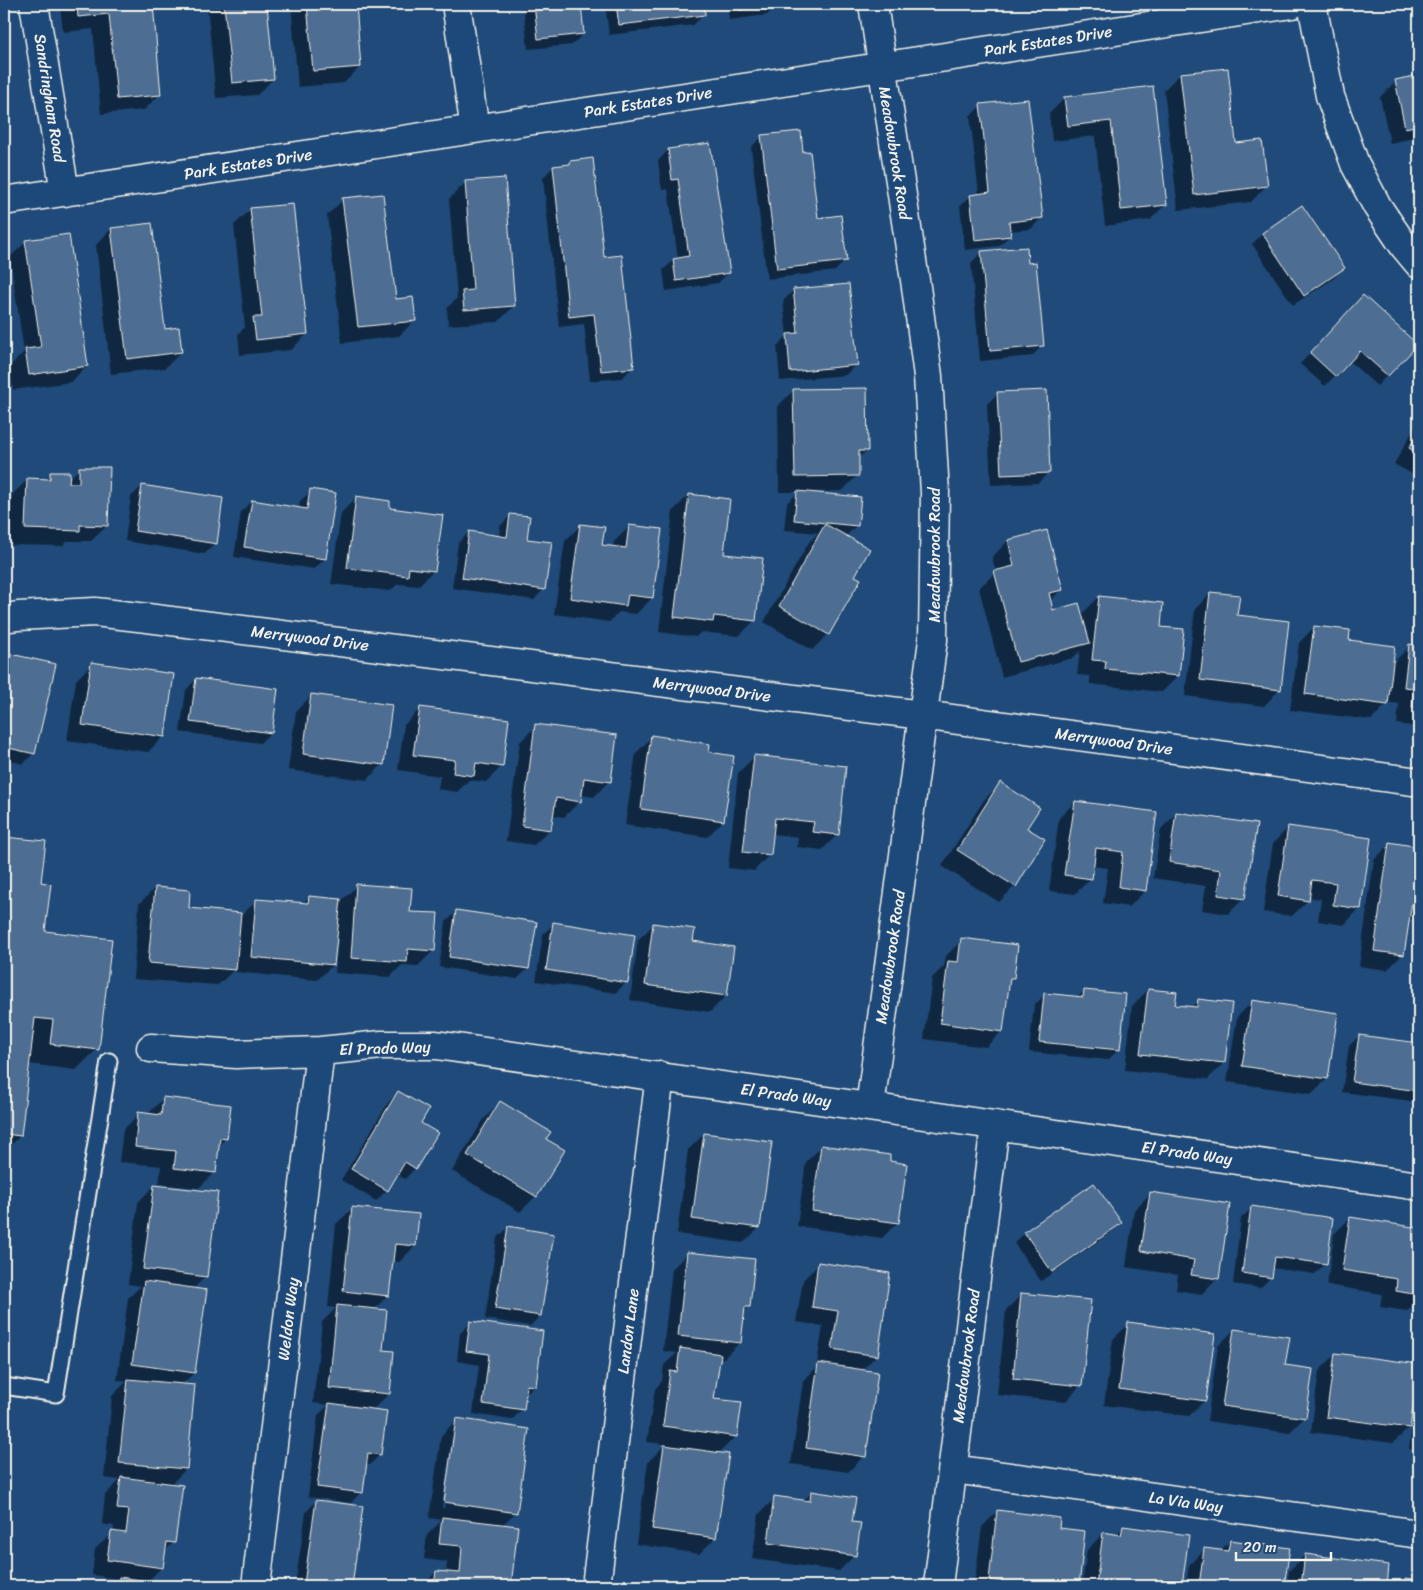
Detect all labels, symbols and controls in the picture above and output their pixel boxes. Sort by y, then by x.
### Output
street label: Park Estates Drive [982,17,1114,65]
street label: Sandringham Road [26,32,75,166]
street label: Park Estates Drive [582,78,714,126]
street label: Meadowbrook Road [870,84,920,223]
street label: Park Estates Drive [182,140,314,188]
street label: Meadowbrook Road [920,486,949,622]
street label: Merrywood Drive [249,616,371,660]
street label: Merrywood Drive [651,667,773,711]
street label: Merrywood Drive [1053,718,1175,764]
street label: Meadowbrook Road [866,887,914,1026]
street label: El Prado Way [339,1032,432,1064]
street label: El Prado Way [739,1074,834,1116]
street label: El Prado Way [1140,1132,1235,1174]
street label: Weldon Way [269,1275,308,1362]
street label: Meadowbrook Road [943,1286,989,1425]
street label: Landon Lane [608,1287,648,1375]
street label: La Via Way [1147,1482,1226,1522]
scale bar [1236,1530,1330,1562]
text: 20 m [1243,1534,1277,1560]

